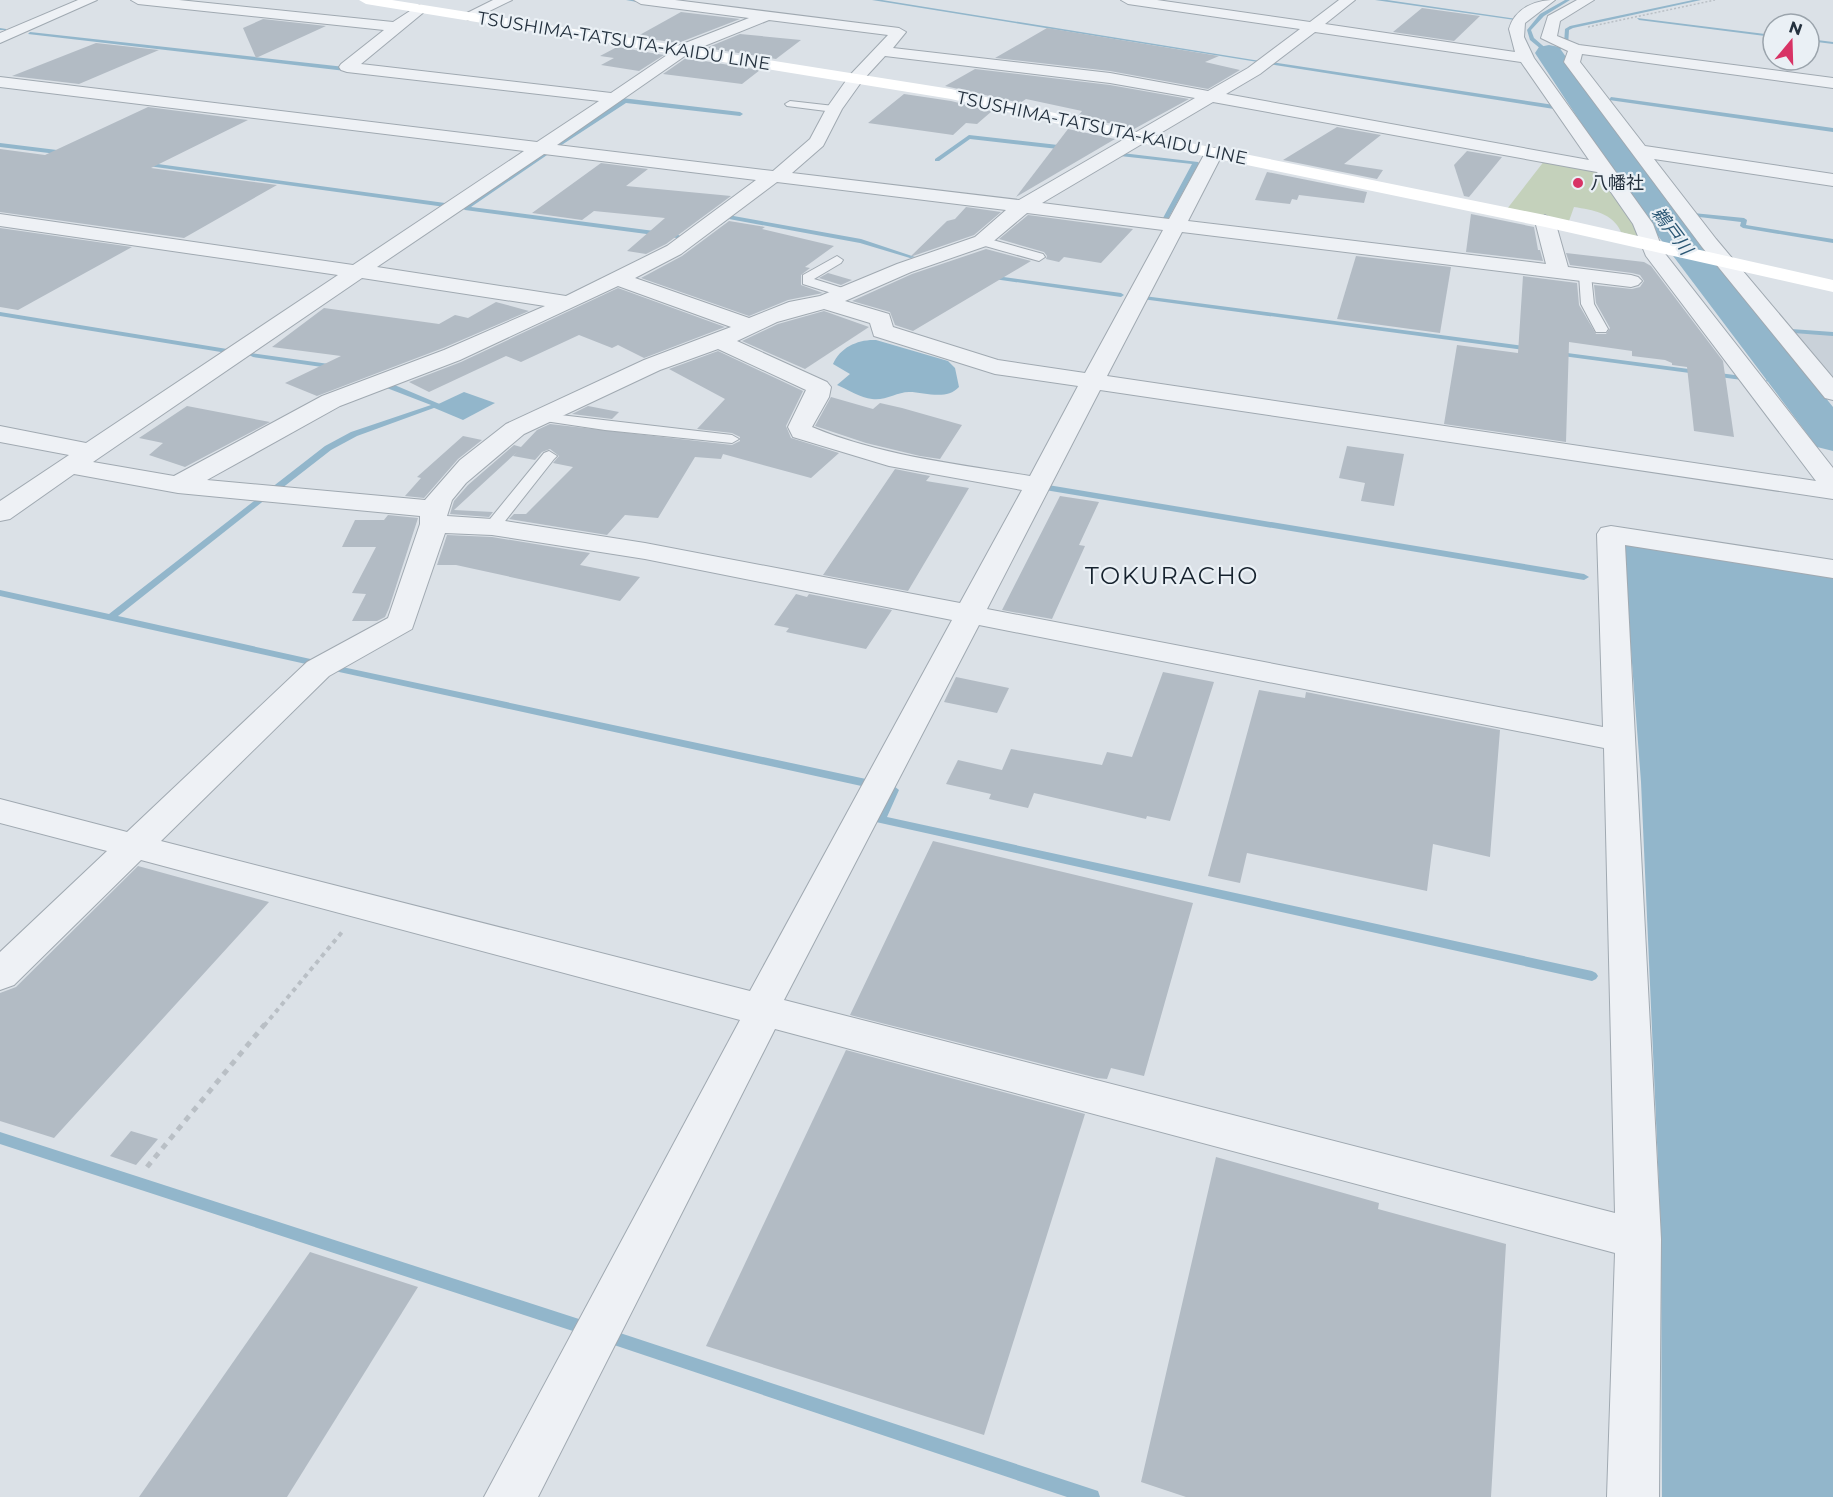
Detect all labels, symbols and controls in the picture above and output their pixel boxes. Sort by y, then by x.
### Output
street label: TSUSHIMA-TATSUTA-KAIDU LINE [476,7,772,75]
north arrow [1761,12,1821,72]
text: N [1787,17,1805,39]
street label: TSUSHIMA-TATSUTA-KAIDU LINE [955,86,1249,170]
place label: 八幡社 [1590,172,1644,194]
marker: 八幡社 [1571,176,1585,190]
water label: 鵜戸川 [1647,203,1698,261]
district label: TOKURACHO [1085,561,1259,590]

